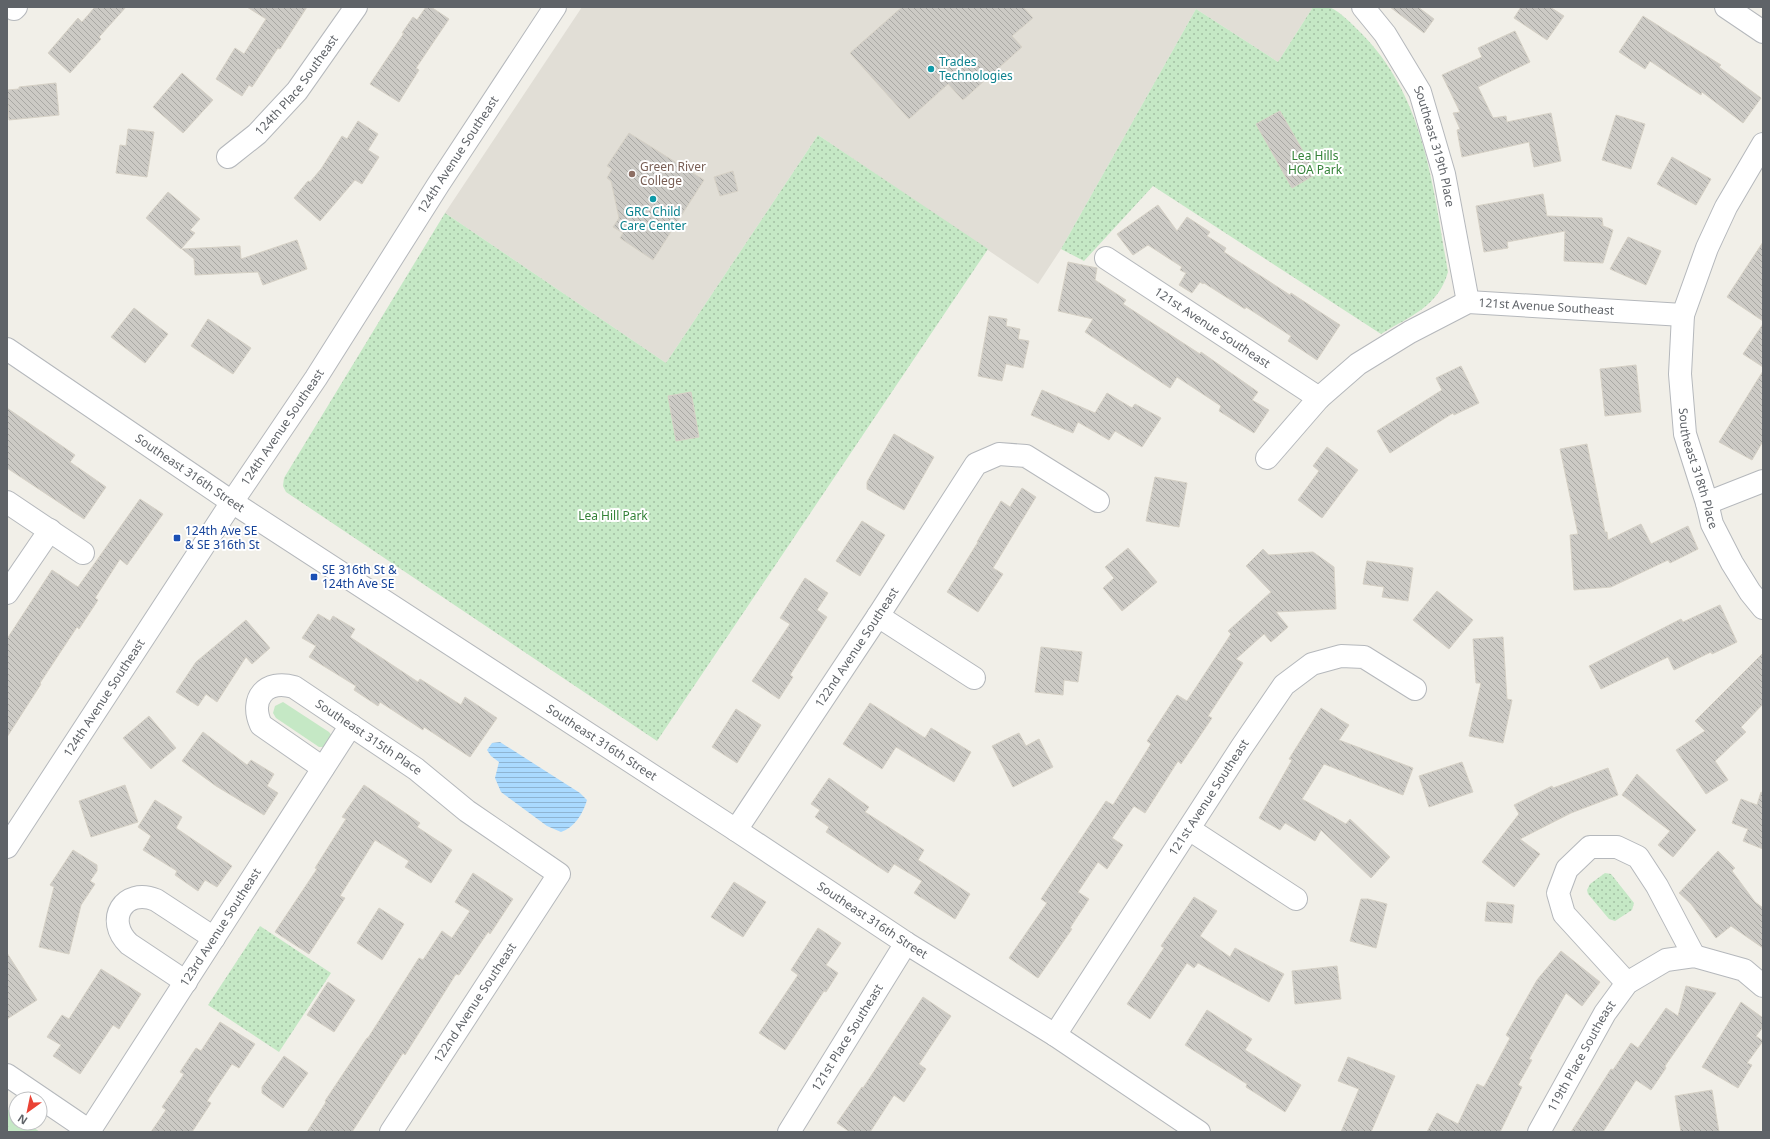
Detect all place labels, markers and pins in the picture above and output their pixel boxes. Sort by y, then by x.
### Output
place label: Trades Technologies [939,53,1013,84]
marker: Trades Technologies [926,64,936,74]
place label: Green River College [640,158,706,189]
marker: Green River College [627,169,637,179]
marker: GRC Child Care Center [648,194,658,204]
place label: GRC Child Care Center [620,203,686,234]
place label: 124th Ave SE & SE 316th St [185,522,260,553]
marker: 124th Ave SE & SE 316th St [172,533,182,543]
place label: SE 316th St & 124th Ave SE [322,561,397,592]
marker: SE 316th St & 124th Ave SE [309,572,319,582]

